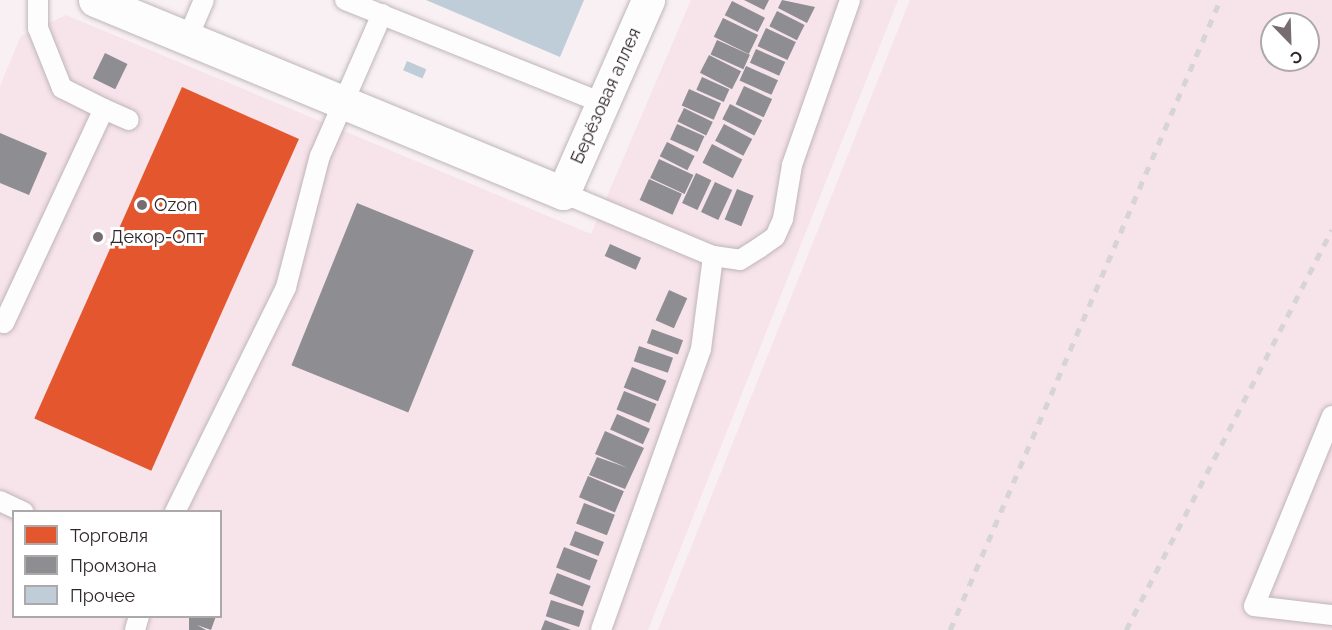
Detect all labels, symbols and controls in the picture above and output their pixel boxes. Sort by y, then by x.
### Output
north arrow [1260,12,1320,72]
street label: Берёзовая аллея [566,25,646,167]
text: С [1288,46,1305,68]
place label: Ozon [154,194,197,216]
marker: Ozon [135,198,149,212]
place label: Декор-Опт [110,226,205,248]
marker: Декор-Опт [91,230,105,244]
legend [12,510,222,618]
text: Торговля [70,525,148,546]
text: Промзона [70,555,157,576]
text: Прочее [70,585,135,606]

